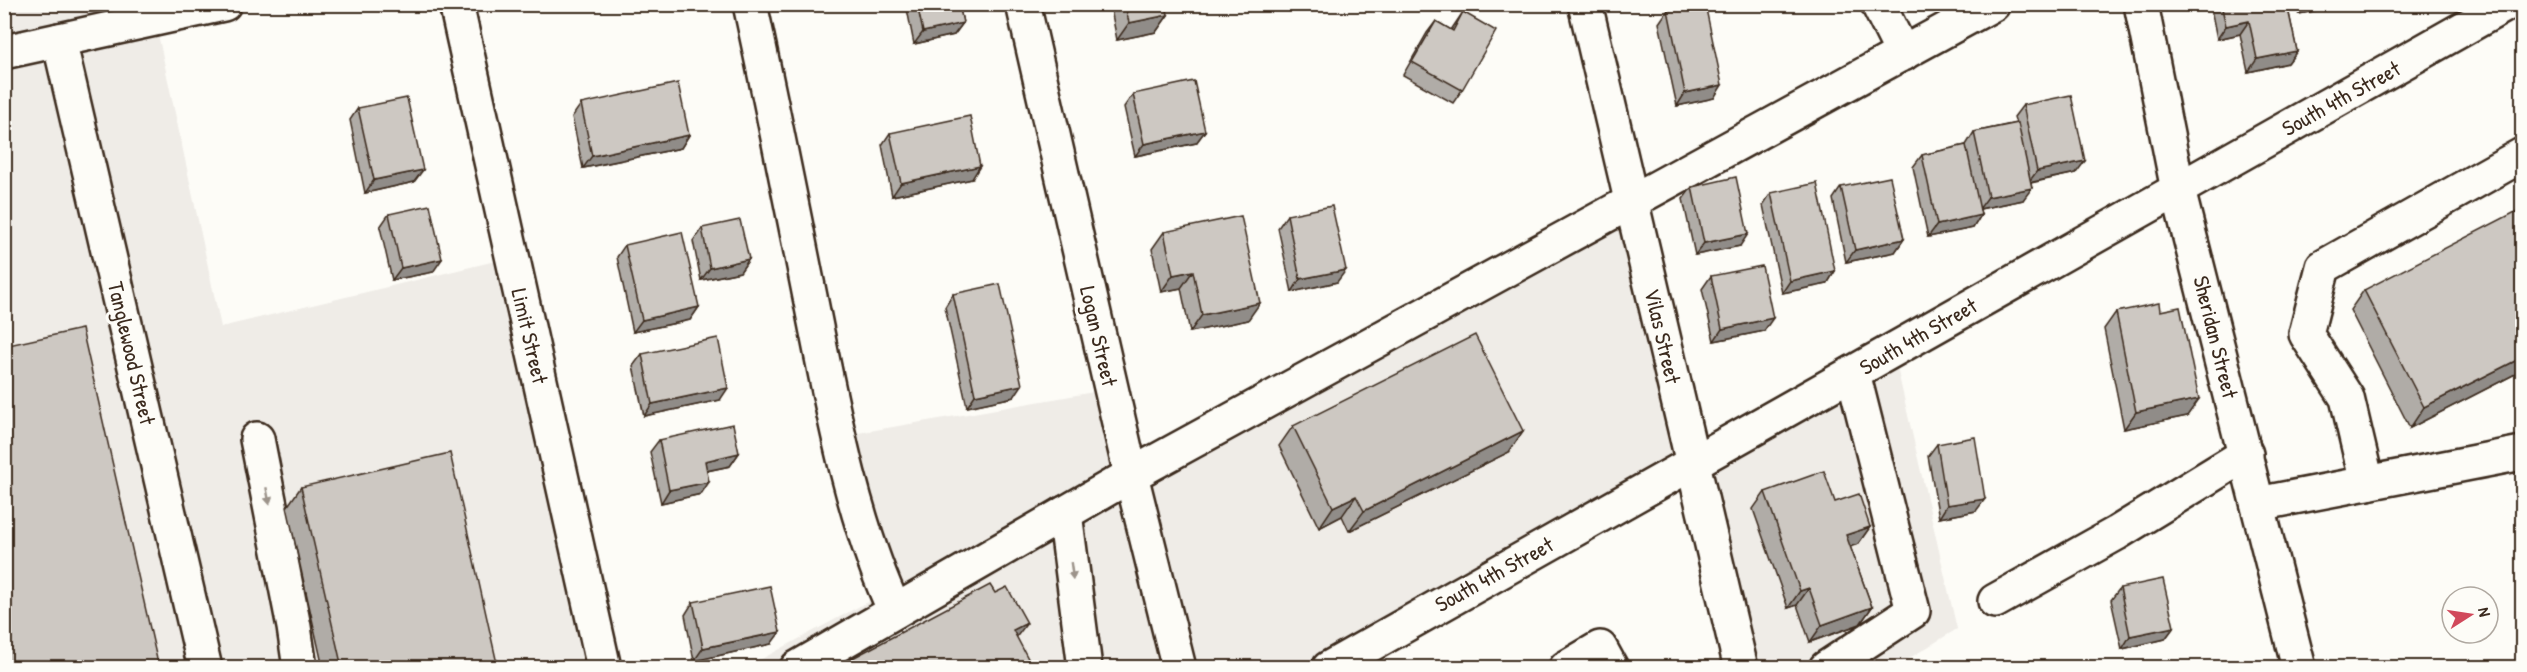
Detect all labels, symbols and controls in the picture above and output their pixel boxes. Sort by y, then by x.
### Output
street label: South 4th Street [2276,53,2406,143]
street label: Sheridan Street [2186,273,2246,402]
street label: Tanglewood Street [101,278,163,428]
street label: Logan Street [1073,283,1125,389]
street label: Limit Street [504,285,556,387]
street label: Vilas Street [1638,286,1689,387]
street label: South 4th Street [1854,290,1983,382]
one-way arrow [264,487,273,506]
street label: South 4th Street [1429,529,1559,619]
one-way arrow [1068,562,1077,581]
north arrow [2440,585,2500,645]
text: N [2473,605,2496,619]

